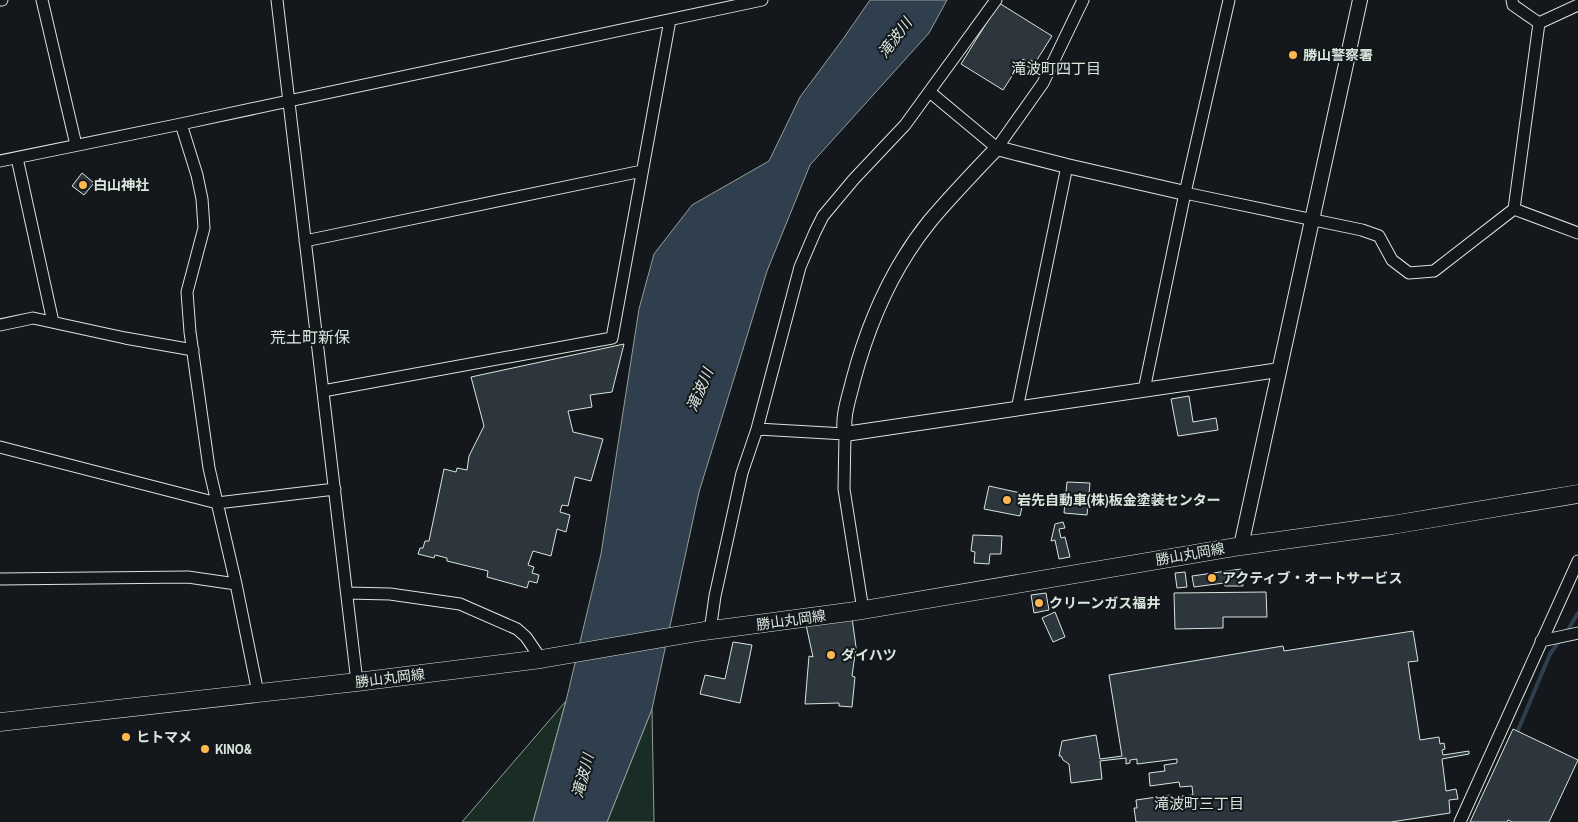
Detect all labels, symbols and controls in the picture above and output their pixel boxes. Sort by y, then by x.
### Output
water label: 滝波川 [873,12,918,62]
place label: 勝山警察署 [1303,46,1373,64]
marker: 勝山警察署 [1287,49,1299,61]
district label: 滝波町四丁目 [1011,58,1101,79]
place label: 白山神社 [93,176,149,194]
marker: 白山神社 [77,179,89,191]
district label: 荒土町新保 [270,326,350,348]
water label: 滝波川 [681,363,719,415]
place label: 岩先自動車(株)板金塗装センター [1017,491,1221,509]
marker: 岩先自動車(株)板金塗装センター [1001,494,1013,506]
street label: 勝山丸岡線 [1154,539,1226,569]
place label: アクティブ・オートサービス [1222,569,1402,587]
marker: アクティブ・オートサービス [1206,572,1218,584]
place label: クリーンガス福井 [1049,594,1160,612]
marker: クリーンガス福井 [1033,597,1045,609]
street label: 勝山丸岡線 [755,606,827,634]
place label: ダイハツ [841,646,897,664]
marker: ダイハツ [825,649,837,661]
street label: 勝山丸岡線 [354,665,426,691]
place label: ヒトマメ [136,728,192,746]
marker: ヒトマメ [120,731,132,743]
place label: KINO& [215,740,253,758]
marker: KINO& [199,743,211,755]
water label: 滝波川 [567,749,599,800]
district label: 滝波町三丁目 [1154,793,1244,814]

